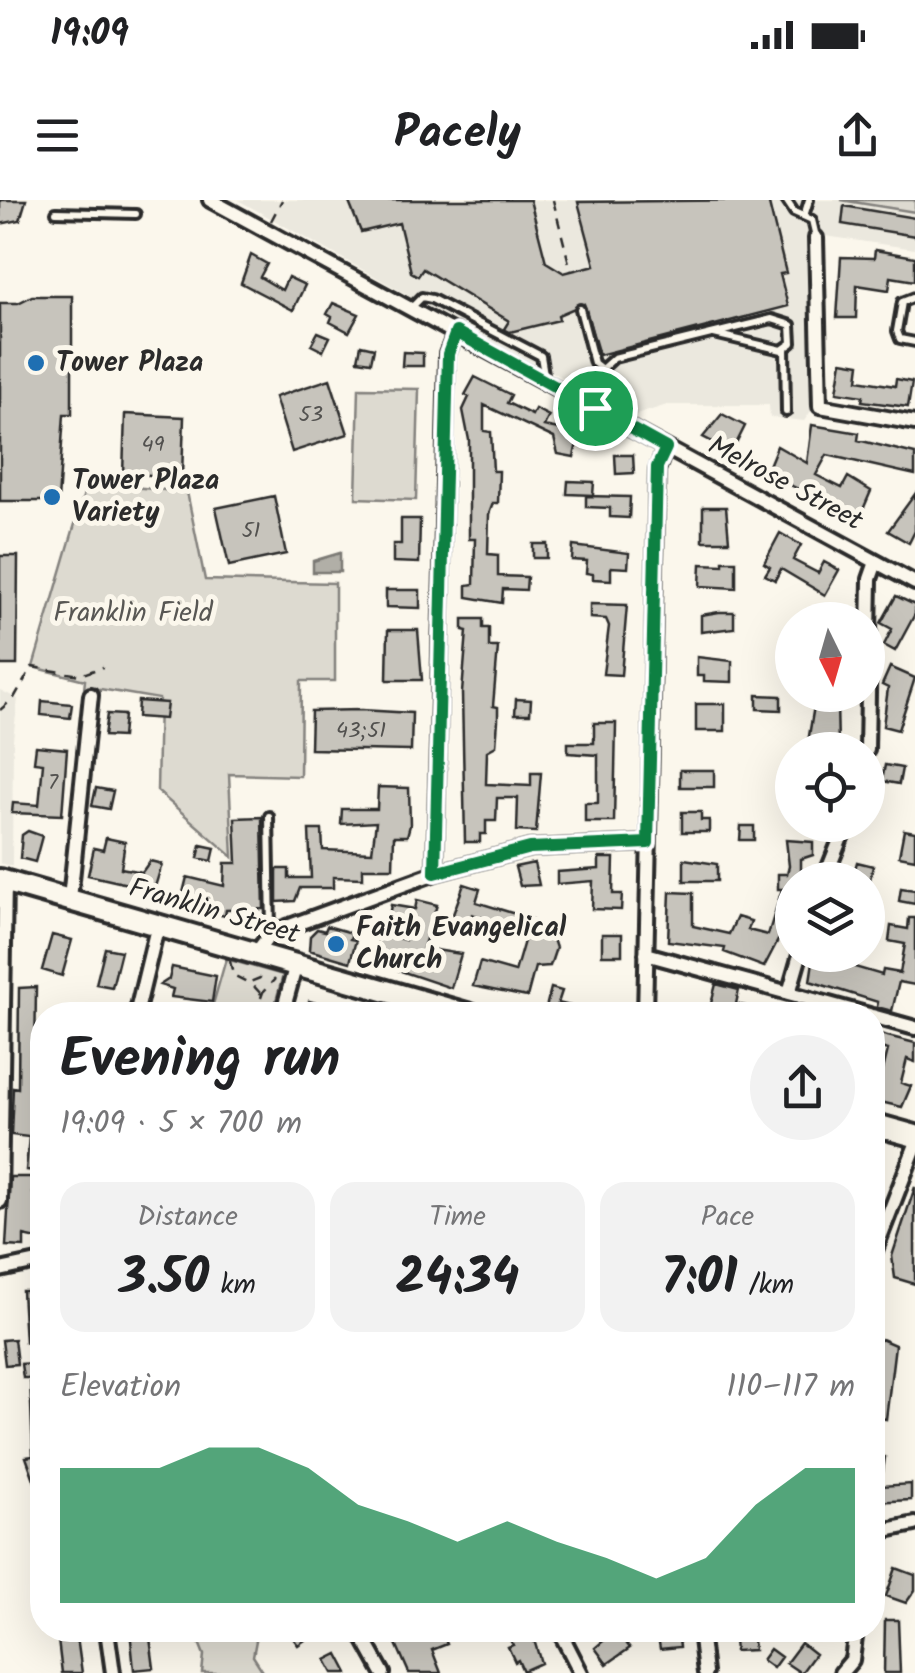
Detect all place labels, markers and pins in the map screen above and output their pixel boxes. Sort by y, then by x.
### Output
place label: Tower Plaza [56,341,203,386]
marker: Tower Plaza [25,352,47,374]
pin [553,366,638,451]
place label: Tower Plaza Variety [72,459,219,536]
marker: Tower Plaza Variety [41,486,63,508]
place label: Faith Evangelical Church [356,906,567,983]
marker: Faith Evangelical Church [325,933,347,955]

